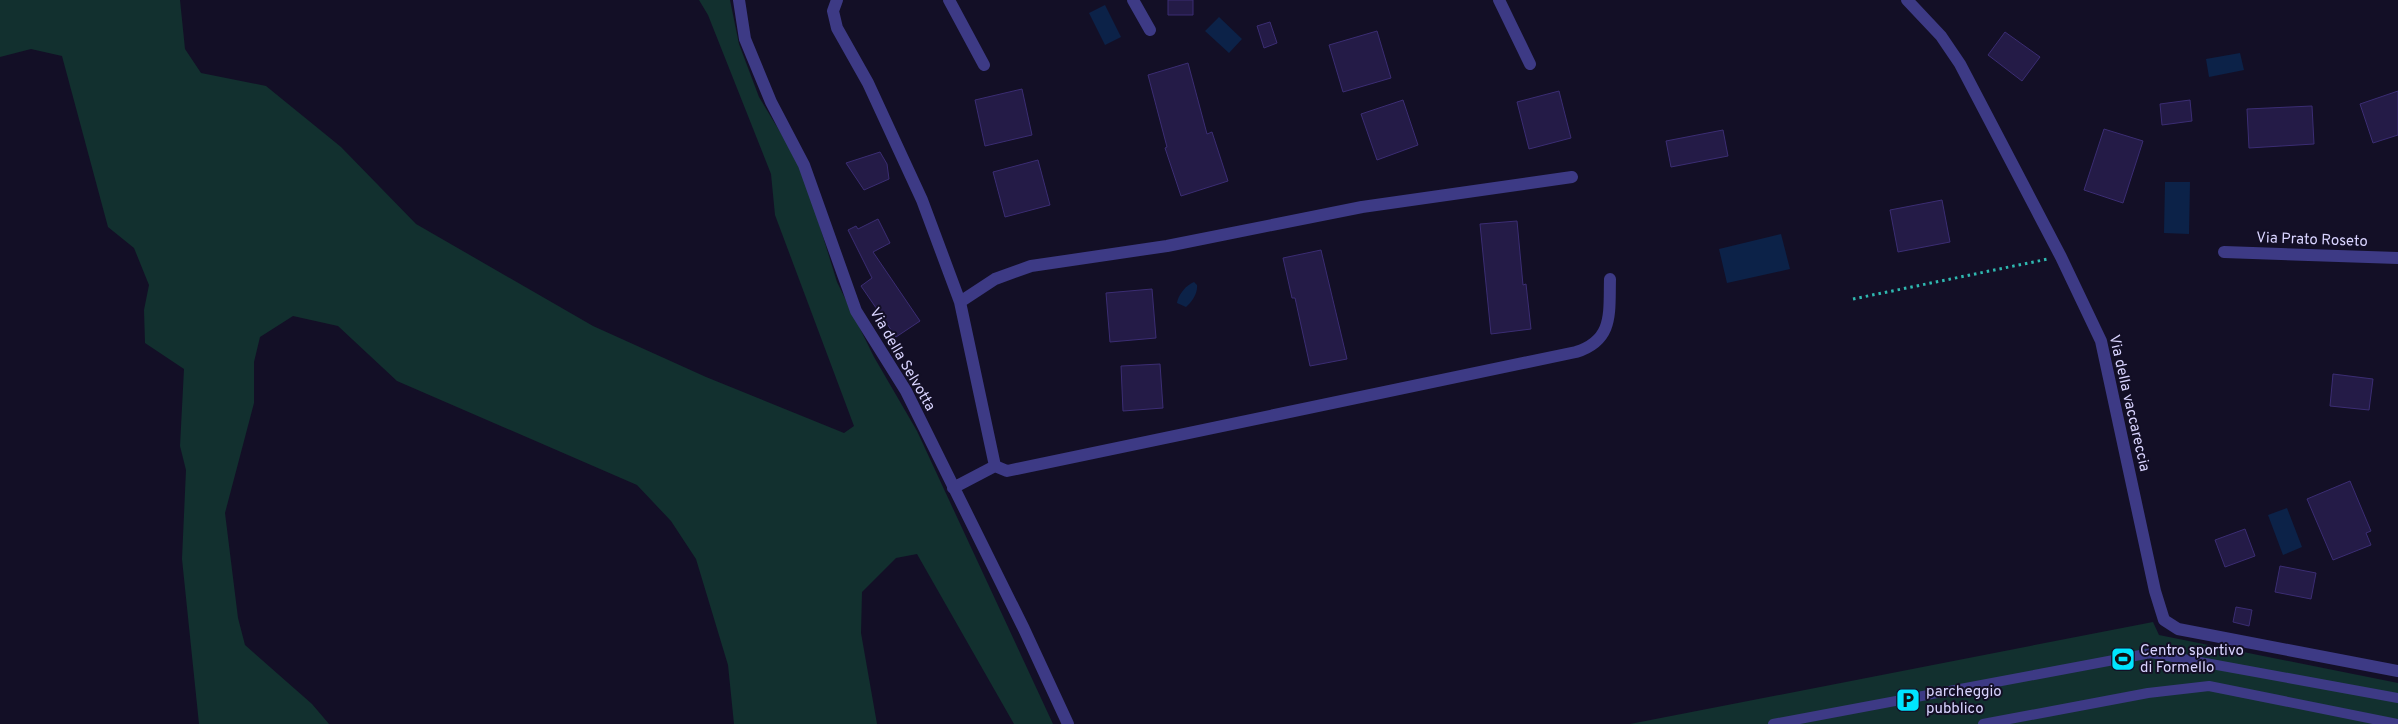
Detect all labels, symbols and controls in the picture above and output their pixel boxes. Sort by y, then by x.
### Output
street label: Via Prato Roseto [2256,229,2368,252]
street label: Via della Selvotta [864,305,939,415]
street label: Via della vaccareccia [2104,333,2154,474]
place label: Centro sportivo di Formello [2140,642,2244,678]
sports icon: Centro sportivo di Formello [2110,646,2136,672]
place label: parcheggio pubblico [1926,683,2002,719]
parking icon: parcheggio pubblico [1895,687,1921,713]

